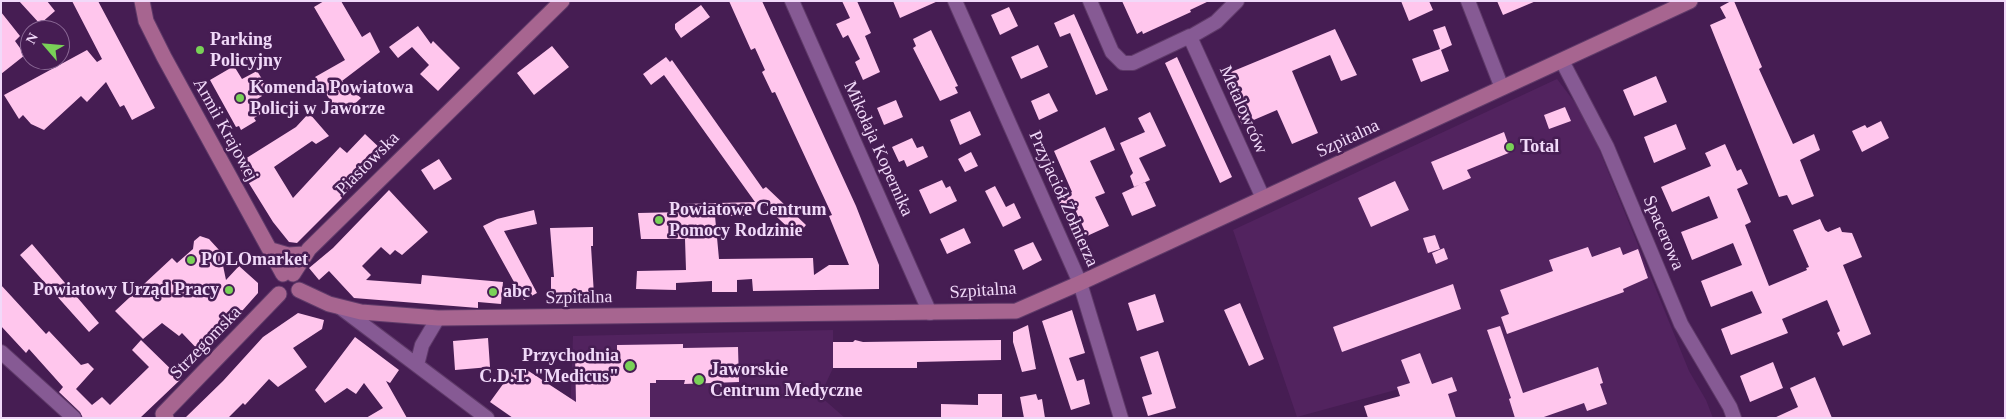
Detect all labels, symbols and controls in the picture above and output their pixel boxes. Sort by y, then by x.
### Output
north arrow [20,20,70,70]
place label: Parking Policyjny [210,29,282,72]
text: N [23,31,41,46]
marker: Parking Policyjny [194,44,206,56]
street label: Metalowców [1214,63,1272,157]
street label: Armii Krajowej [188,75,262,185]
place label: Komenda Powiatowa Policji w Jaworze [250,77,413,120]
street label: Mikołaja Kopernika [839,78,917,220]
marker: Komenda Powiatowa Policji w Jaworze [234,92,246,104]
street label: Szpitalna [1313,115,1383,163]
street label: Piastowska [332,128,404,200]
street label: Przyjaciół Żołnierza [1023,128,1103,270]
place label: Total [1520,136,1559,158]
marker: Total [1504,141,1516,153]
street label: Spacerowa [1638,192,1688,274]
place label: Powiatowe Centrum Pomocy Rodzinie [669,199,826,242]
marker: Powiatowe Centrum Pomocy Rodzinie [653,214,665,226]
place label: POLOmarket [201,249,308,271]
marker: POLOmarket [185,254,197,266]
street label: Szpitalna [949,278,1017,304]
place label: Powiatowy Urząd Pracy [33,279,219,301]
place label: abc [503,281,530,303]
marker: Powiatowy Urząd Pracy [223,284,235,296]
marker: abc [487,286,499,298]
street label: Szpitalna [545,287,613,309]
street label: Strzegomska [166,302,246,384]
place label: Przychodnia C.D.T. "Medicus" [479,345,619,388]
marker: Przychodnia C.D.T. "Medicus" [623,359,637,373]
place label: Jaworskie Centrum Medyczne [710,359,862,402]
marker: Jaworskie Centrum Medyczne [692,373,706,387]

